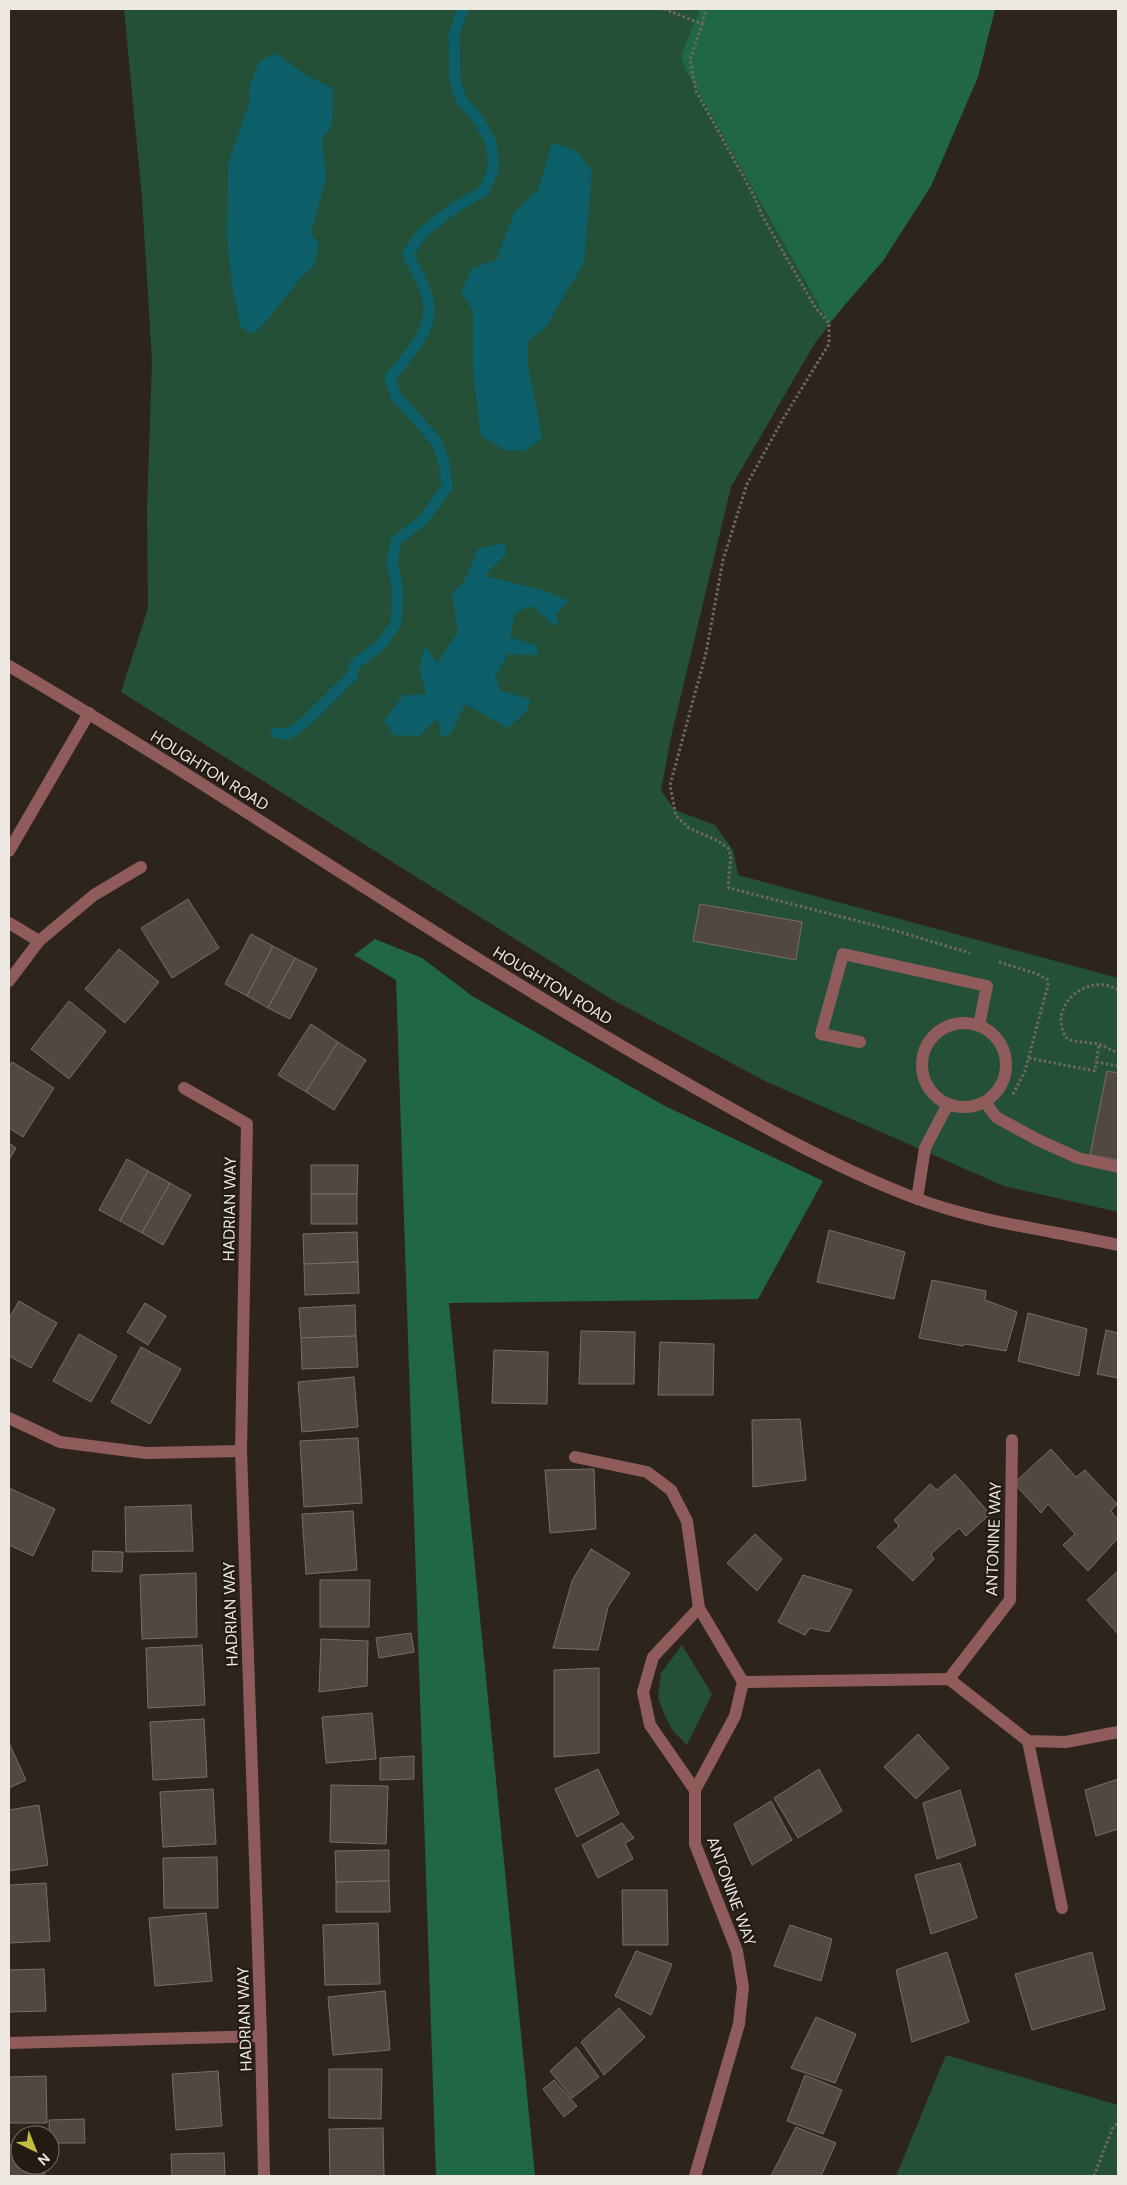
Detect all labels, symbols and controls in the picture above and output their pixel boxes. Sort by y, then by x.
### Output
street label: HOUGHTON ROAD [147,726,273,815]
street label: HOUGHTON ROAD [489,942,616,1029]
street label: HADRIAN WAY [218,1156,241,1262]
street label: ANTONINE WAY [981,1481,1006,1597]
street label: HADRIAN WAY [218,1561,243,1667]
street label: ANTONINE WAY [702,1834,761,1949]
street label: HADRIAN WAY [232,1966,257,2072]
north arrow [10,2125,60,2175]
text: N [34,2149,54,2170]

